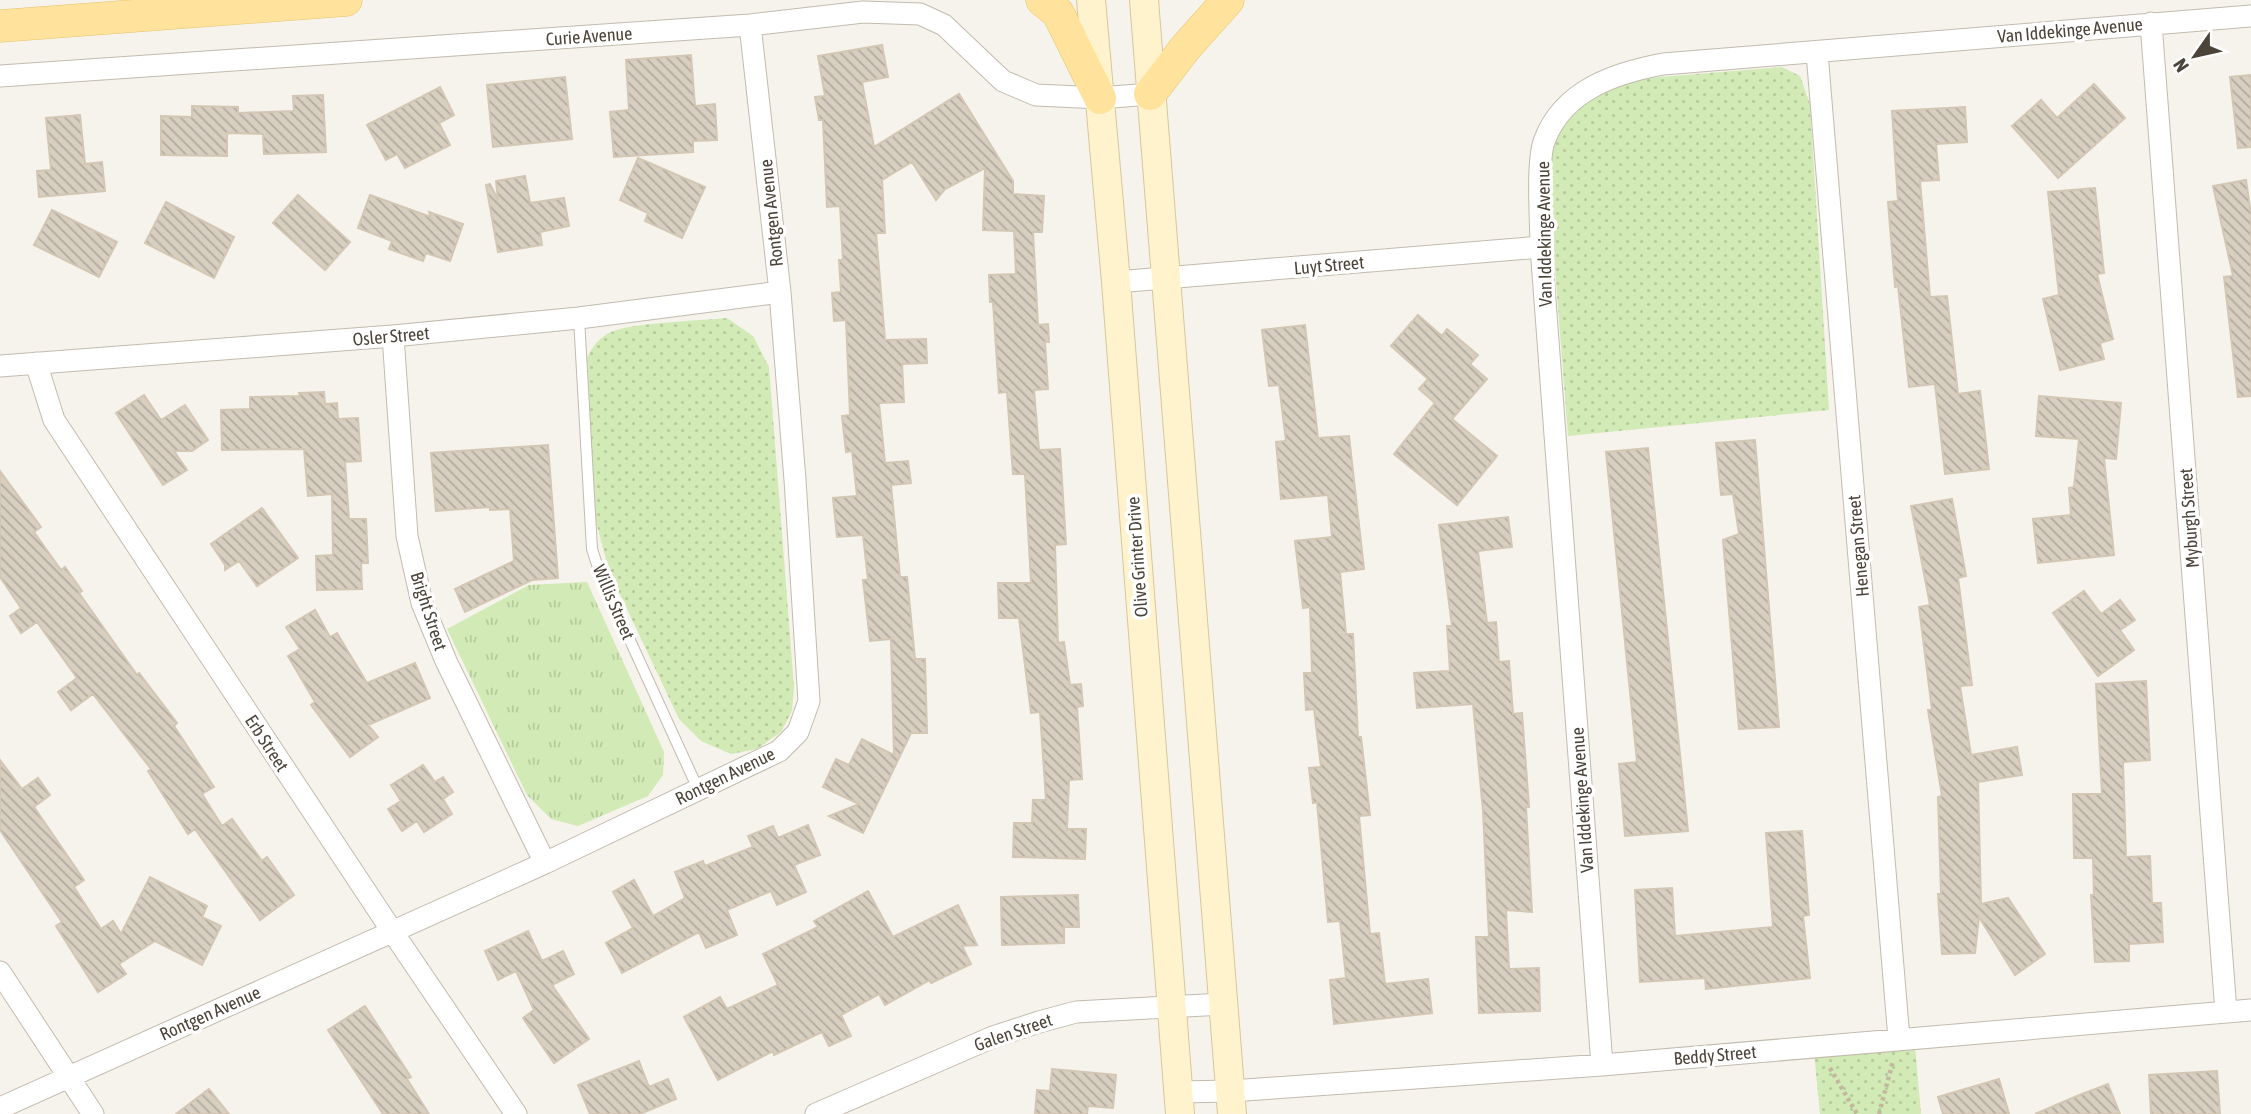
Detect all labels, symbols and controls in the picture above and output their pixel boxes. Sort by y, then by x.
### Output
street label: Van Iddekinge Avenue [1996,13,2144,47]
north arrow [2160,21,2230,91]
street label: Curie Avenue [545,23,633,49]
text: N [2169,55,2193,76]
street label: Rontgen Avenue [755,158,787,268]
street label: Van Iddekinge Avenue [1532,161,1556,307]
street label: Luyt Street [1293,251,1365,279]
street label: Osler Street [352,322,430,350]
street label: Myburgh Street [2175,467,2203,569]
street label: Henegan Street [1843,494,1873,598]
street label: Olive Grinter Drive [1122,496,1152,618]
street label: Willis Street [589,561,639,643]
street label: Bright Street [406,569,452,653]
street label: Erb Street [241,711,293,775]
street label: Van Iddekinge Avenue [1566,727,1598,873]
street label: Rontgen Avenue [672,743,778,809]
street label: Rontgen Avenue [156,981,264,1045]
street label: Galen Street [971,1009,1055,1055]
street label: Beddy Street [1673,1041,1757,1069]

